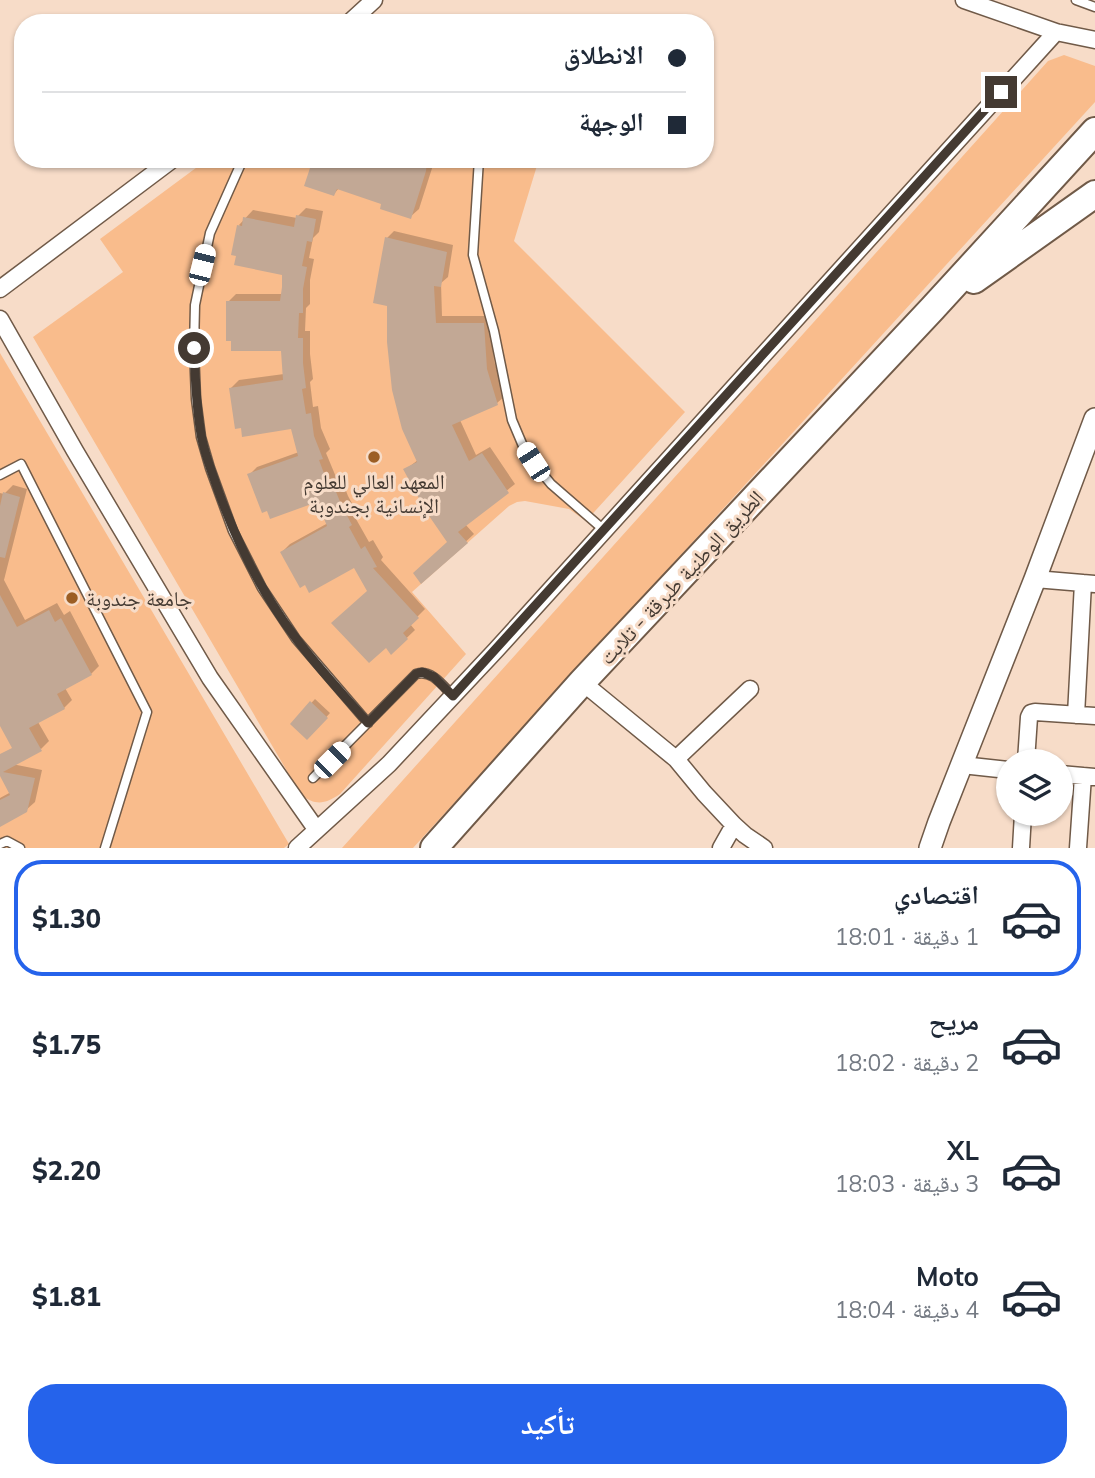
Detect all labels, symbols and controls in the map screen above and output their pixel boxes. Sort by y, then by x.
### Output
text: الانطلاق [564,38,644,71]
route end [985,76,1017,108]
text: الوجهة [579,105,644,138]
car [187,242,218,288]
route start [178,332,210,364]
car [513,439,554,485]
marker: المعهد العالي للعلوم الإنسانية بجندوبة [366,449,382,465]
place label: المعهد العالي للعلوم الإنسانية بجندوبة [303,468,445,519]
street label: الطريق الوطنية طبرقة - تلابت [593,484,769,670]
place label: جامعة جندوبة [86,585,192,611]
marker: جامعة جندوبة [64,590,80,606]
car [310,738,355,782]
map controls [996,749,1073,826]
button: layers [996,749,1073,826]
text: اقتصادي [894,878,979,911]
icon: car [1000,887,1063,950]
text: $1.30 [32,902,101,935]
text: 1 دقيقة · 18:01 [835,922,979,951]
text: مريح [929,1004,979,1037]
icon: car [1000,1013,1063,1076]
text: $1.75 [32,1028,101,1061]
text: 2 دقيقة · 18:02 [835,1048,979,1077]
text: XL [947,1134,979,1167]
icon: car [1000,1139,1063,1202]
text: $2.20 [32,1154,101,1187]
text: 3 دقيقة · 18:03 [835,1169,979,1198]
text: Moto [916,1260,979,1293]
icon: car [1000,1265,1063,1328]
text: $1.81 [32,1280,101,1313]
text: 4 دقيقة · 18:04 [835,1295,979,1324]
button: تأكيد [28,1384,1067,1464]

